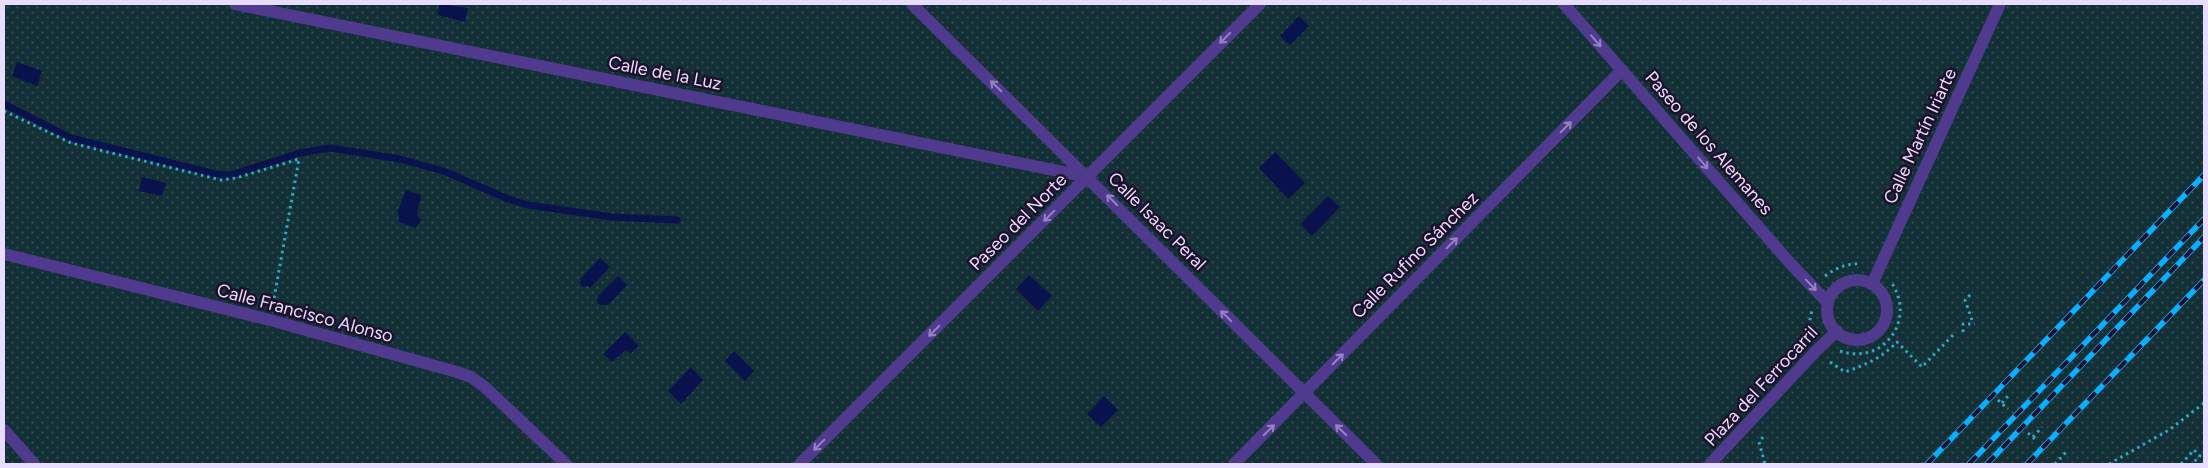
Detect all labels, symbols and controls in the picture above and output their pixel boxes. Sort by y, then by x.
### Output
one-way arrow [1219,32,1231,45]
one-way arrow [1591,34,1602,47]
street label: Calle de la Luz [606,51,724,95]
street label: Calle Martín Iriarte [1879,64,1961,207]
street label: Paseo de los Alemanes [1641,67,1777,219]
one-way arrow [990,80,1002,92]
one-way arrow [1560,121,1572,133]
one-way arrow [1697,157,1709,170]
street label: Calle Isaac Peral [1103,167,1211,275]
street label: Paseo del Norte [965,169,1071,275]
street label: Calle Rufino Sánchez [1347,187,1483,323]
one-way arrow [1105,194,1118,206]
one-way arrow [1043,209,1055,222]
one-way arrow [1446,237,1458,249]
one-way arrow [1805,278,1817,291]
street label: Calle Francisco Alonso [214,279,396,347]
one-way arrow [1220,309,1232,322]
street label: Plaza del Ferrocarril [1700,321,1822,451]
one-way arrow [928,324,940,337]
one-way arrow [1332,352,1344,365]
one-way arrow [1263,424,1275,436]
one-way arrow [1335,424,1347,436]
one-way arrow [813,439,825,452]

